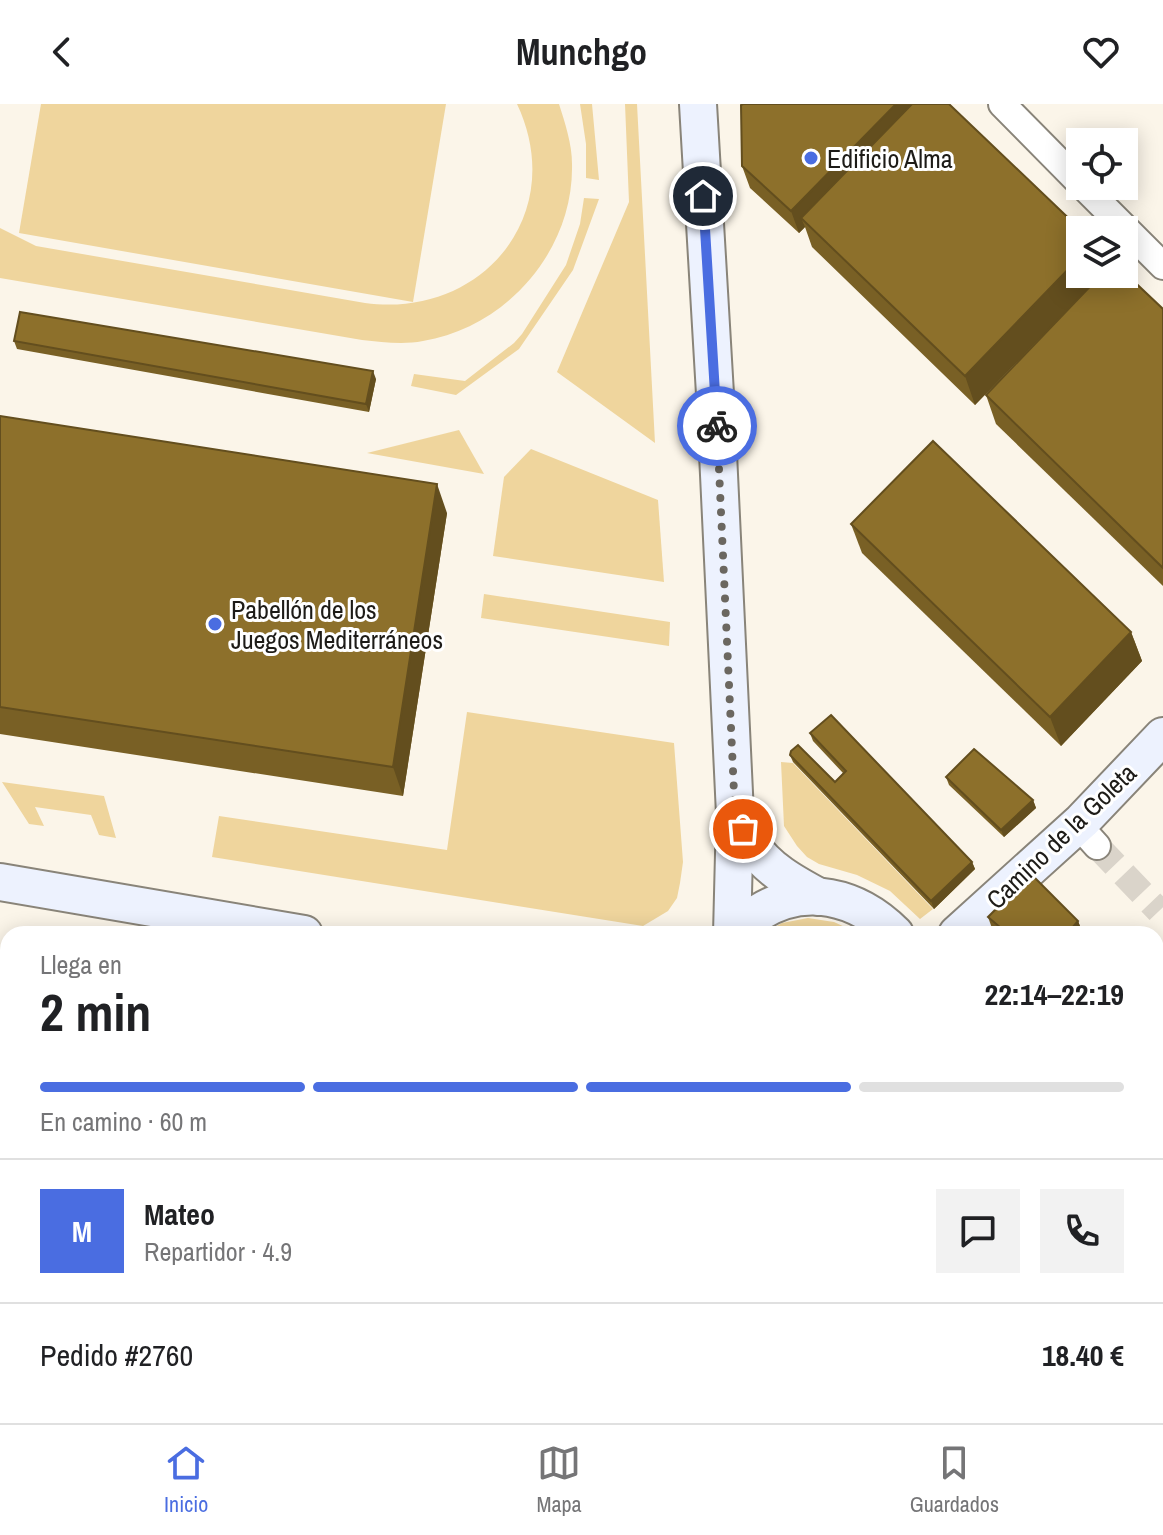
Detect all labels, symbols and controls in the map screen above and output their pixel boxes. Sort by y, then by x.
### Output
text: Munchgo [516,28,647,76]
icon: back [40,30,84,74]
icon: heart [1079,30,1123,74]
map controls [1066,128,1138,288]
button: locate [1066,128,1138,200]
place label: Edificio Alma [827,141,953,176]
marker: Edificio Alma [802,149,820,167]
pin [669,162,737,230]
icon: home [681,174,725,218]
button: layers [1066,216,1138,288]
courier [677,386,757,466]
icon: bike [695,404,739,448]
place label: Pabellón de los Juegos Mediterráneos [231,592,443,657]
marker: Pabellón de los Juegos Mediterráneos [206,615,224,633]
street label: Camino de la Goleta [979,755,1144,917]
pin [709,795,777,863]
icon: bag [721,807,765,851]
text: Llega en [40,947,122,982]
text: 22:14–22:19 [985,974,1124,1014]
text: 2 min [40,977,151,1047]
text: En camino · 60 m [40,1104,207,1139]
button: chat [936,1189,1020,1273]
button: phone [1040,1189,1124,1273]
text: Mateo [144,1194,215,1234]
text: M [72,1211,92,1251]
text: Repartidor · 4.9 [144,1234,292,1269]
text: Pedido #2760 [40,1335,193,1375]
text: 18.40 € [1042,1335,1124,1375]
tab: Inicio [164,1441,208,1519]
tab: Mapa [536,1441,582,1519]
tab: Guardados [910,1441,999,1519]

